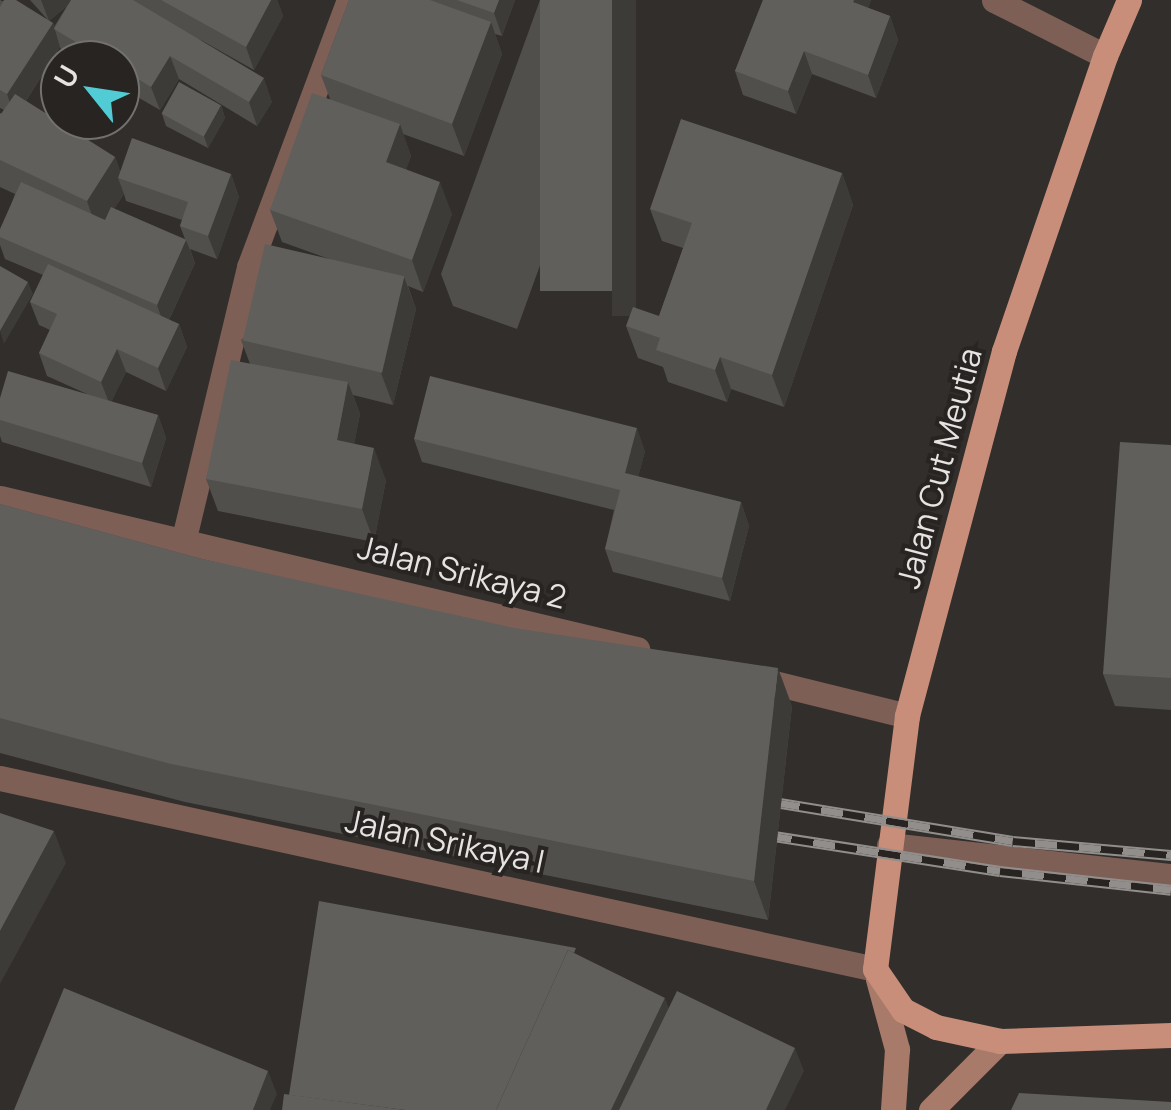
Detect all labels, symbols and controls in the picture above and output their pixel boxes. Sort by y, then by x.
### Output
north arrow [40,40,140,140]
text: U [44,58,87,94]
street label: Jalan Cut Meutia [888,344,990,592]
street label: Jalan Srikaya 2 [354,528,570,616]
street label: Jalan Srikaya I [342,801,548,881]

